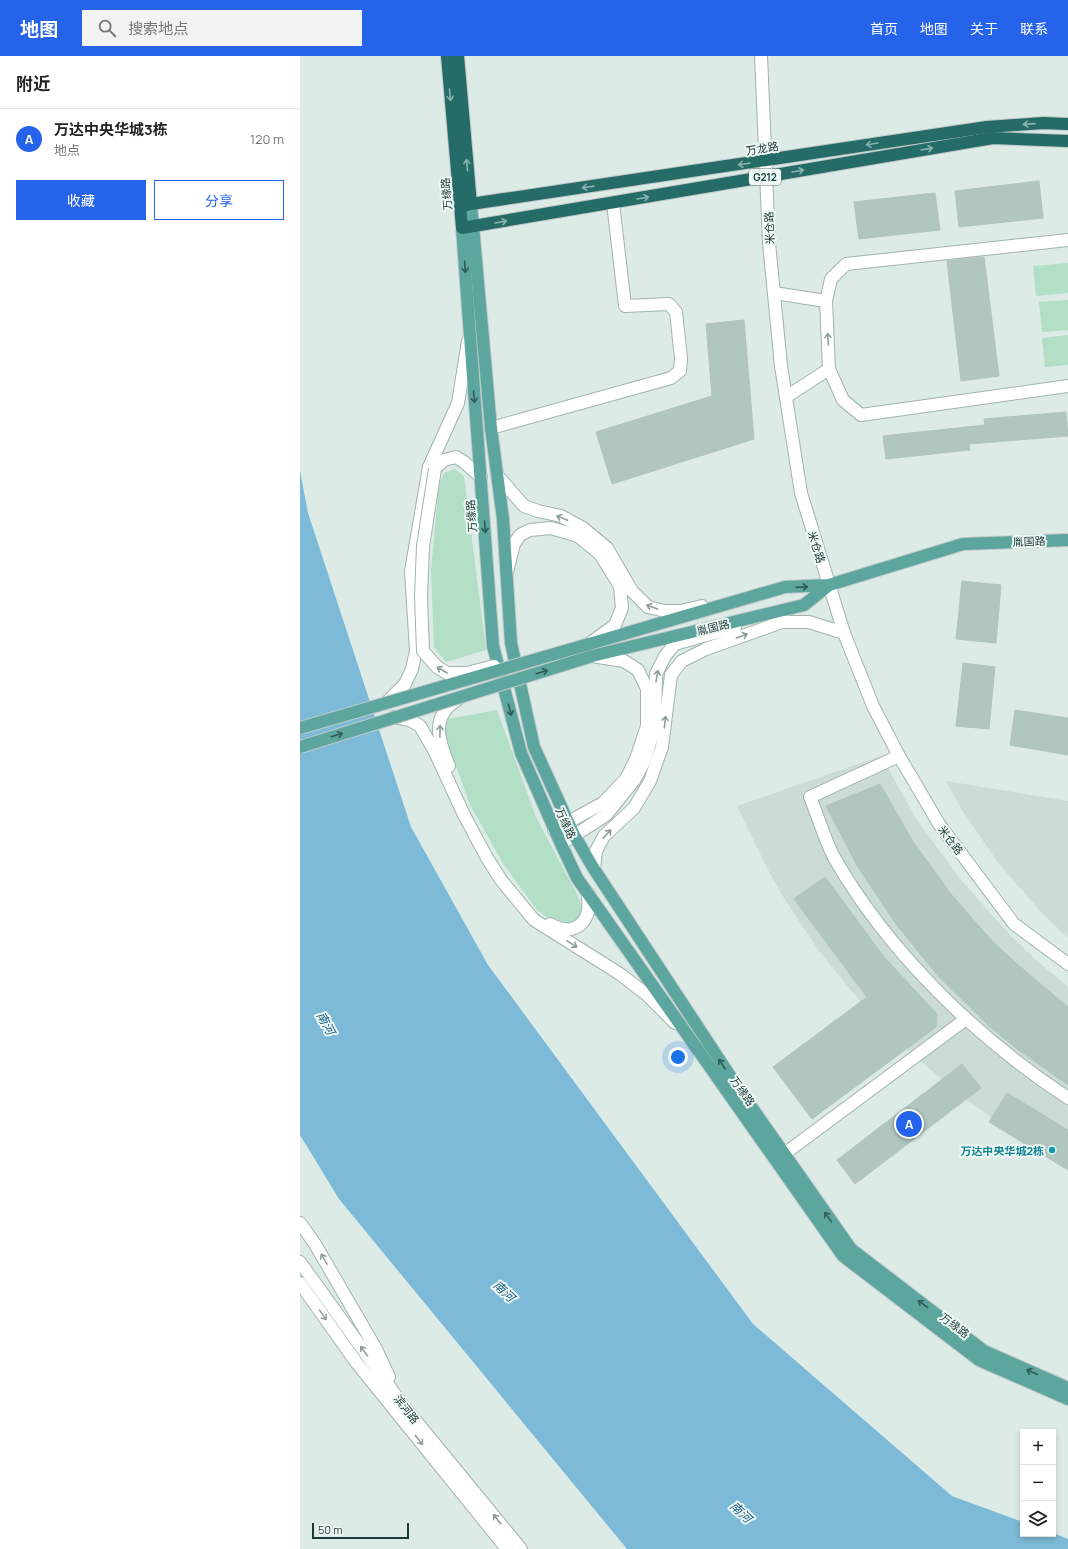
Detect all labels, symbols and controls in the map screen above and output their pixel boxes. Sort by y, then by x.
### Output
search box [82,10,362,46]
text: 地图 [20,16,58,42]
icon: search [96,17,118,39]
text: 搜索地点 [128,18,188,39]
text: 首页 [870,19,898,38]
text: 地图 [920,19,948,38]
text: 关于 [970,19,998,38]
text: 联系 [1020,19,1048,38]
text: 附近 [16,72,50,95]
one-way arrow [446,88,454,101]
text: 万达中央华城3栋 [54,119,168,140]
one-way arrow [1023,121,1036,128]
text: A [25,130,33,148]
text: 120 m [250,130,284,148]
street label: 万龙路 [745,138,779,158]
one-way arrow [866,140,879,148]
text: 地点 [54,141,80,159]
one-way arrow [920,145,933,153]
one-way arrow [464,159,471,172]
one-way arrow [738,160,751,168]
one-way arrow [791,167,804,175]
road number: G212 [749,169,781,185]
street label: 万缘路 [437,177,455,211]
button: 收藏 [16,180,146,220]
button: 分享 [154,180,284,220]
one-way arrow [582,183,595,191]
one-way arrow [636,193,649,201]
street label: 米仓路 [761,211,777,245]
one-way arrow [494,218,507,226]
one-way arrow [461,260,468,273]
one-way arrow [824,333,831,346]
one-way arrow [471,390,478,403]
street label: 万缘路 [462,499,480,533]
one-way arrow [557,513,569,521]
one-way arrow [481,520,489,533]
street label: 米仓路 [805,529,829,565]
street label: 胤国路 [1012,533,1046,549]
one-way arrow [795,583,808,590]
one-way arrow [645,603,658,610]
street label: 胤国路 [695,616,731,638]
one-way arrow [735,632,747,640]
one-way arrow [436,665,448,673]
one-way arrow [535,668,548,675]
one-way arrow [653,670,661,683]
one-way arrow [506,703,514,716]
one-way arrow [662,716,669,729]
one-way arrow [436,725,443,738]
one-way arrow [331,731,344,738]
street label: 万缘路 [552,805,580,841]
street label: 米仓路 [935,822,967,858]
one-way arrow [602,829,611,839]
one-way arrow [566,940,577,948]
water label: 南河 [313,1008,340,1039]
your location [668,1047,688,1067]
one-way arrow [718,1059,726,1070]
street label: 万缘路 [727,1073,759,1109]
pin: A [896,1109,922,1139]
place label: 万达中央华城2栋 [960,1143,1044,1158]
marker: 万达中央华城2栋 [1047,1145,1057,1155]
one-way arrow [824,1211,832,1222]
one-way arrow [320,1253,328,1265]
water label: 南河 [489,1277,520,1307]
one-way arrow [917,1300,928,1308]
one-way arrow [319,1309,327,1320]
street label: 万缘路 [937,1309,973,1341]
one-way arrow [359,1346,368,1357]
one-way arrow [1027,1368,1039,1375]
street label: 滨河路 [391,1391,423,1427]
map controls [1020,1429,1056,1537]
button: + [1020,1429,1056,1465]
one-way arrow [415,1434,423,1445]
button: − [1020,1465,1056,1501]
water label: 南河 [726,1498,757,1528]
button: layers [1020,1501,1056,1537]
one-way arrow [492,1513,501,1524]
scale bar [312,1521,409,1540]
text: 50 m [318,1522,343,1537]

